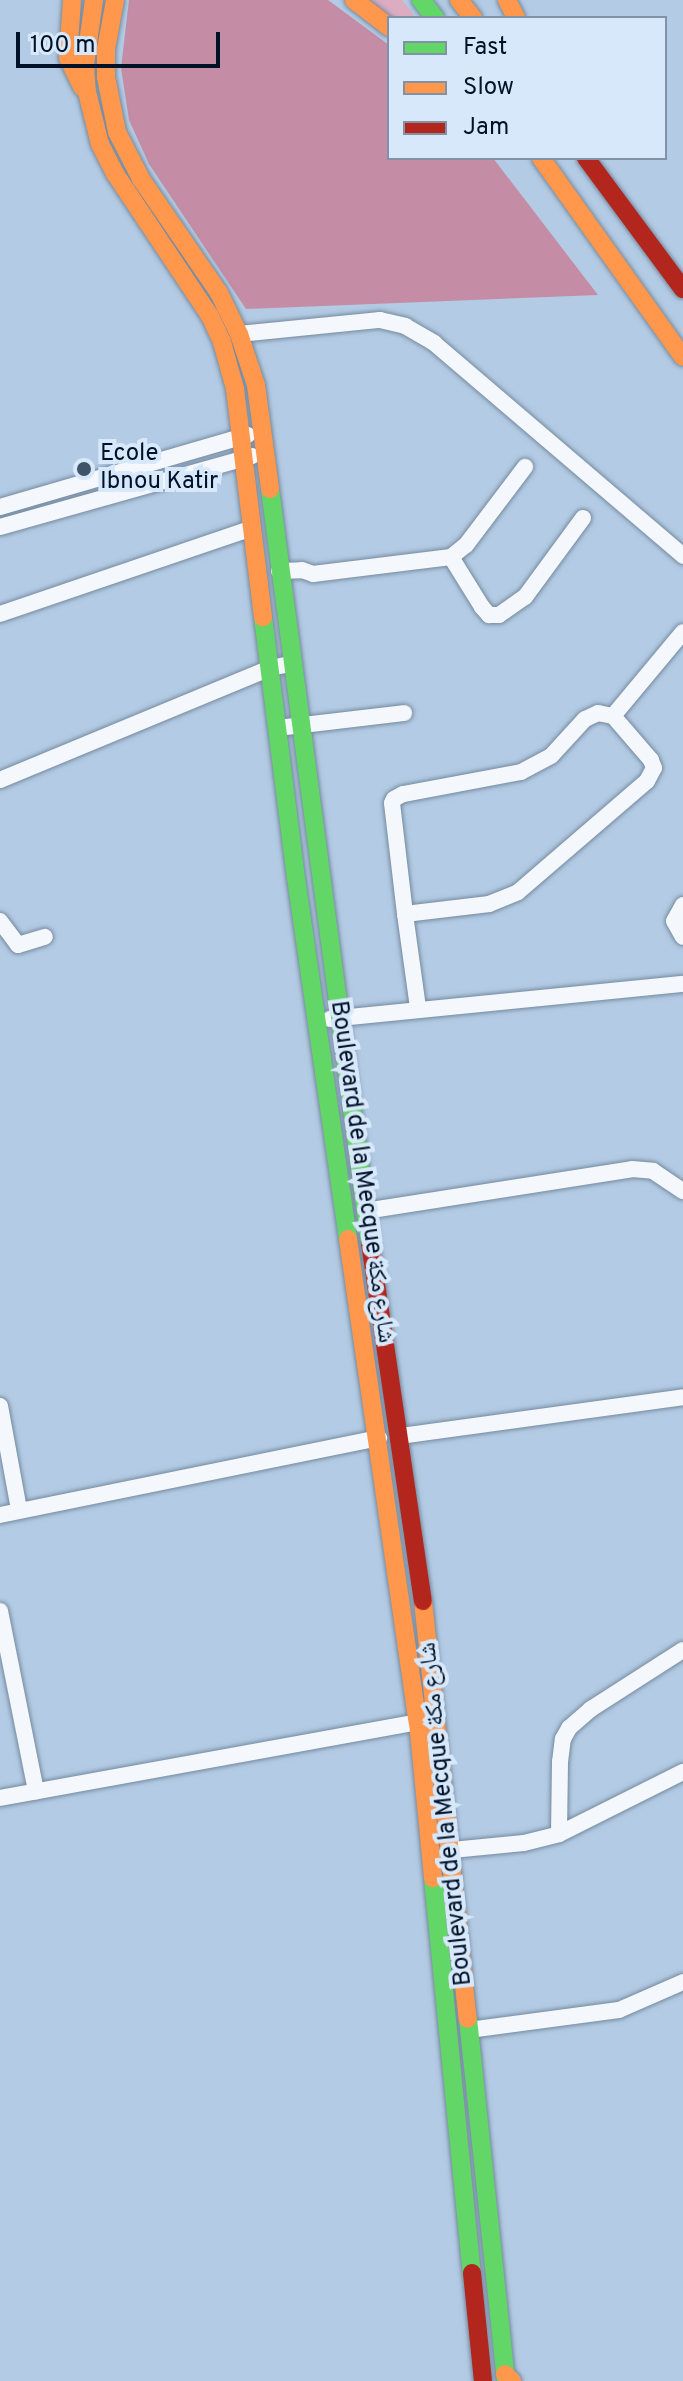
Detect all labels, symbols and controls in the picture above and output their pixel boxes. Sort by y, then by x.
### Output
scale bar [20,16,224,66]
legend [387,16,667,160]
text: 100 m [30,31,96,61]
text: Fast [463,33,507,63]
text: Slow [463,73,514,103]
text: Jam [463,113,509,143]
place label: Ecole Ibnou Katir [100,441,218,497]
marker: Ecole Ibnou Katir [75,460,93,478]
street label: Boulevard de la Mecque شارع مكة [323,999,399,1345]
street label: Boulevard de la Mecque شارع مكة [415,1641,479,1987]

